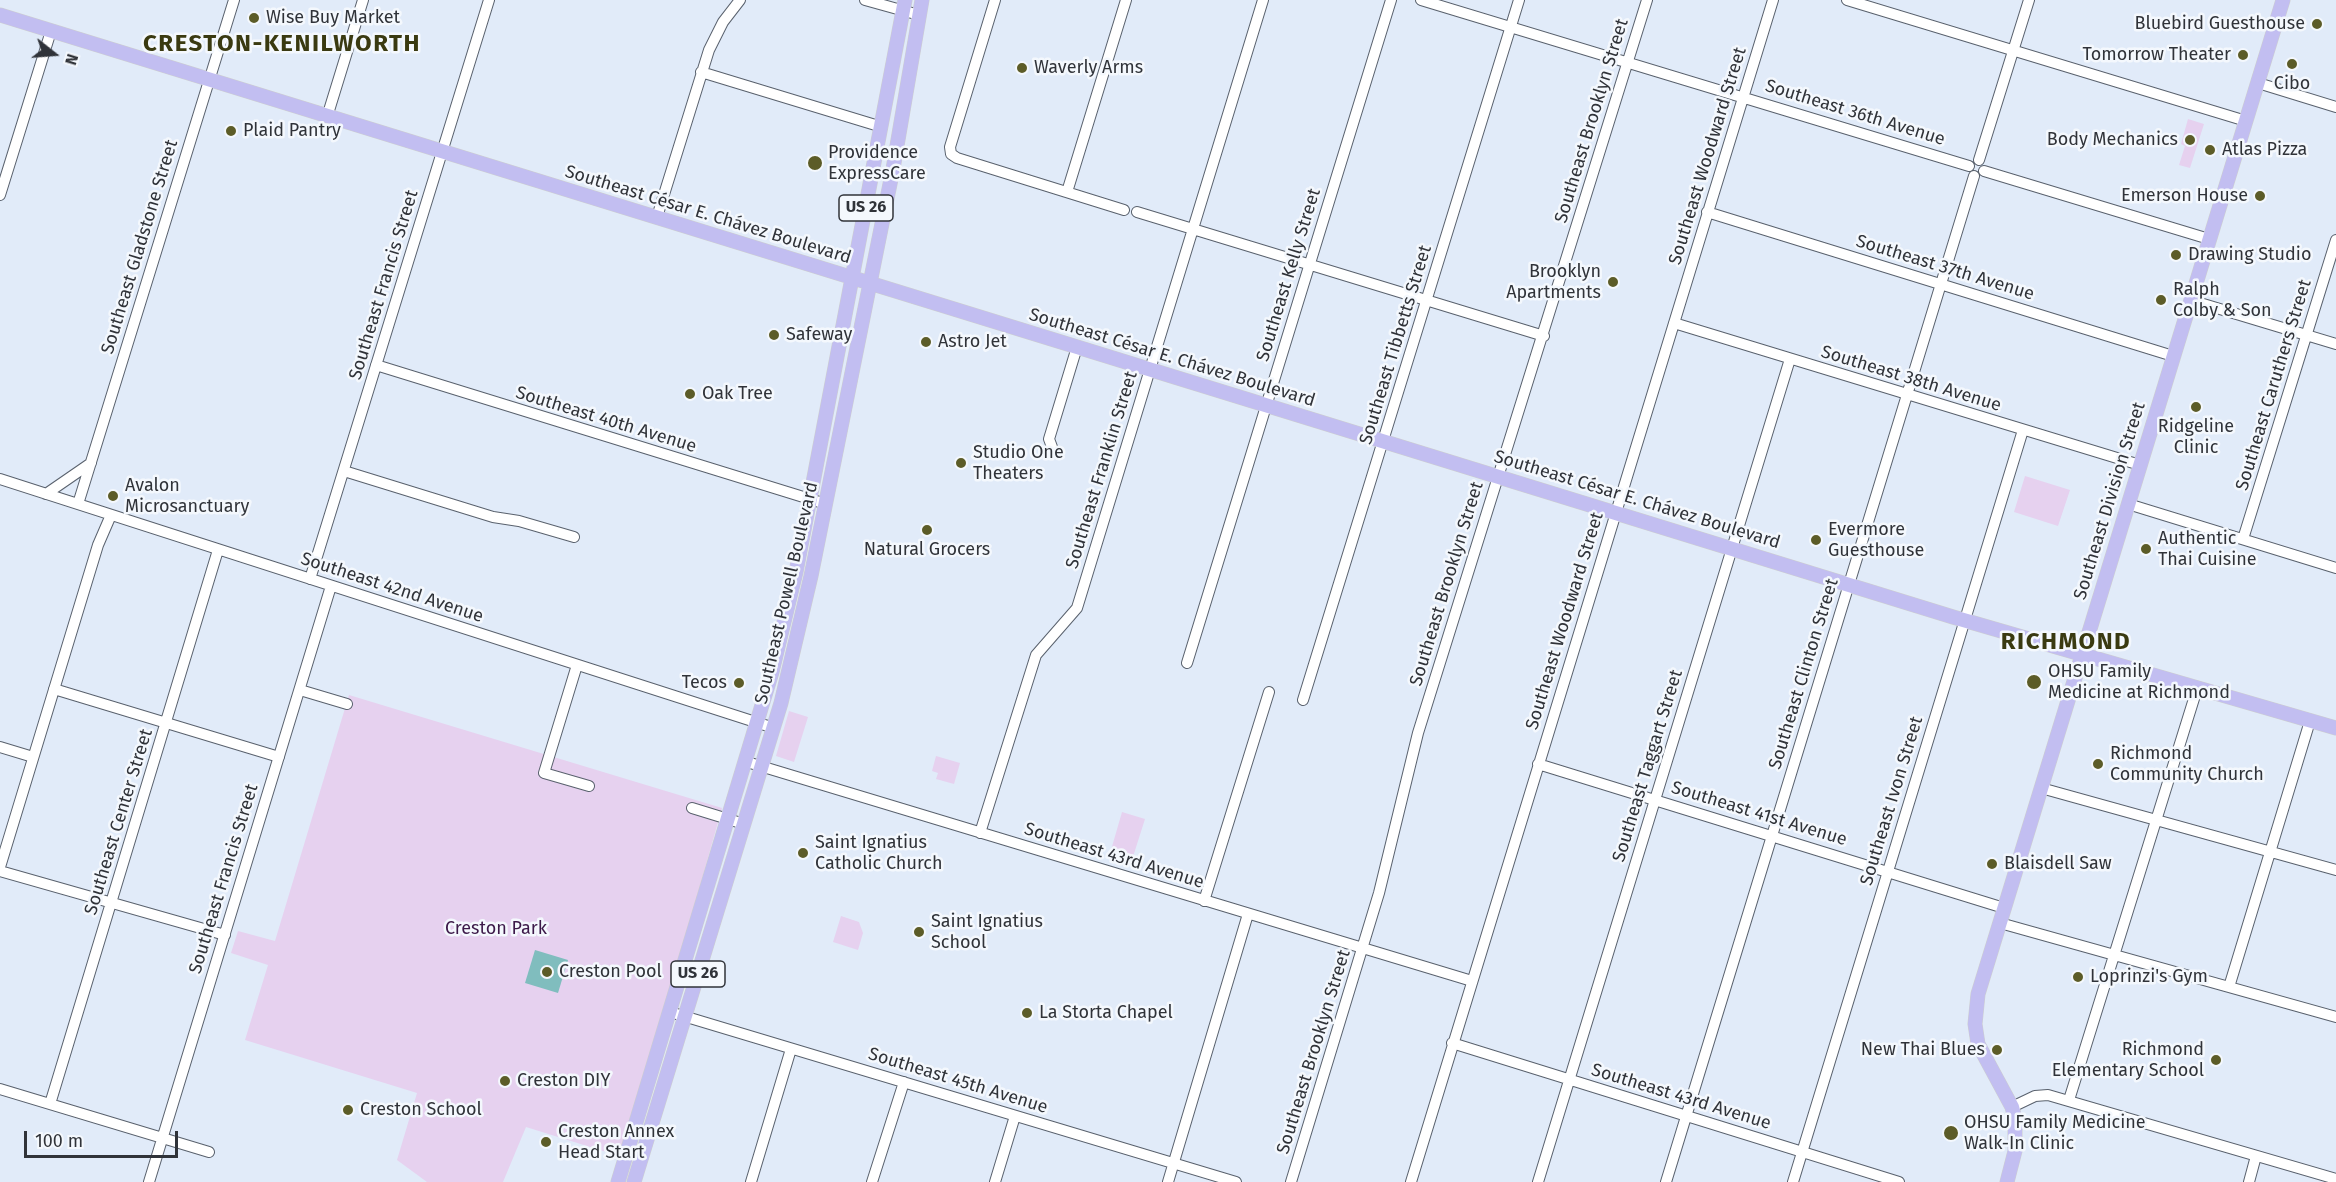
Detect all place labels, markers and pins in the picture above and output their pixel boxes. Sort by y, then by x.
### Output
place label: Wise Buy Market [266,7,400,29]
marker: Wise Buy Market [247,11,261,25]
place label: Bluebird Guesthouse [2134,13,2305,35]
marker: Bluebird Guesthouse [2310,17,2324,31]
place label: Tomorrow Theater [2082,44,2231,66]
marker: Tomorrow Theater [2236,48,2250,62]
place label: Waverly Arms [1034,57,1143,79]
marker: Cibo [2285,57,2299,71]
marker: Waverly Arms [1015,61,1029,75]
place label: Cibo [2274,73,2310,95]
place label: Plaid Pantry [243,120,341,142]
marker: Plaid Pantry [224,124,238,138]
place label: Body Mechanics [2047,129,2178,151]
marker: Body Mechanics [2183,133,2197,147]
place label: Atlas Pizza [2222,139,2307,161]
place label: Providence ExpressCare [828,142,926,184]
marker: Atlas Pizza [2203,143,2217,157]
marker: Providence ExpressCare [806,154,824,172]
place label: Emerson House [2121,185,2248,207]
marker: Emerson House [2253,189,2267,203]
place label: Drawing Studio [2188,244,2311,266]
marker: Drawing Studio [2169,248,2183,262]
place label: Brooklyn Apartments [1506,261,1601,304]
marker: Brooklyn Apartments [1606,275,1620,289]
place label: Ralph Colby & Son [2173,279,2272,322]
marker: Ralph Colby & Son [2154,293,2168,307]
place label: Safeway [786,324,852,346]
marker: Safeway [767,328,781,342]
place label: Astro Jet [938,331,1007,353]
marker: Astro Jet [919,335,933,349]
place label: Oak Tree [702,383,773,405]
marker: Oak Tree [683,387,697,401]
marker: Ridgeline Clinic [2189,400,2203,414]
place label: Ridgeline Clinic [2158,416,2234,458]
place label: Studio One Theaters [973,442,1064,484]
marker: Studio One Theaters [954,456,968,470]
place label: Avalon Microsanctuary [125,475,249,518]
marker: Avalon Microsanctuary [106,489,120,503]
place label: Evermore Guesthouse [1828,519,1924,562]
marker: Natural Grocers [920,523,934,537]
place label: Authentic Thai Cuisine [2158,528,2257,570]
marker: Evermore Guesthouse [1809,533,1823,547]
place label: Natural Grocers [864,539,990,561]
marker: Authentic Thai Cuisine [2139,542,2153,556]
place label: OHSU Family Medicine at Richmond [2048,661,2230,704]
place label: Tecos [682,672,727,694]
marker: OHSU Family Medicine at Richmond [2025,673,2043,691]
marker: Tecos [732,676,746,690]
place label: Richmond Community Church [2110,743,2264,786]
marker: Richmond Community Church [2091,757,2105,771]
place label: Saint Ignatius Catholic Church [815,832,942,874]
marker: Saint Ignatius Catholic Church [796,846,810,860]
place label: Blaisdell Saw [2004,853,2112,875]
marker: Blaisdell Saw [1985,857,1999,871]
place label: Saint Ignatius School [931,911,1043,954]
marker: Saint Ignatius School [912,925,926,939]
place label: Creston Pool [559,961,662,983]
marker: Creston Pool [540,965,554,979]
place label: Loprinzi's Gym [2090,966,2208,988]
marker: Loprinzi's Gym [2071,970,2085,984]
place label: La Storta Chapel [1039,1002,1173,1024]
marker: La Storta Chapel [1020,1006,1034,1020]
place label: New Thai Blues [1861,1039,1985,1061]
place label: Richmond Elementary School [2052,1039,2204,1082]
marker: New Thai Blues [1990,1043,2004,1057]
marker: Richmond Elementary School [2209,1053,2223,1067]
place label: Creston DIY [517,1070,610,1092]
marker: Creston DIY [498,1074,512,1088]
place label: Creston School [360,1099,482,1121]
marker: Creston School [341,1103,355,1117]
place label: OHSU Family Medicine Walk-In Clinic [1964,1112,2146,1154]
place label: Creston Annex Head Start [558,1121,674,1164]
marker: OHSU Family Medicine Walk-In Clinic [1942,1124,1960,1142]
marker: Creston Annex Head Start [539,1135,553,1149]

